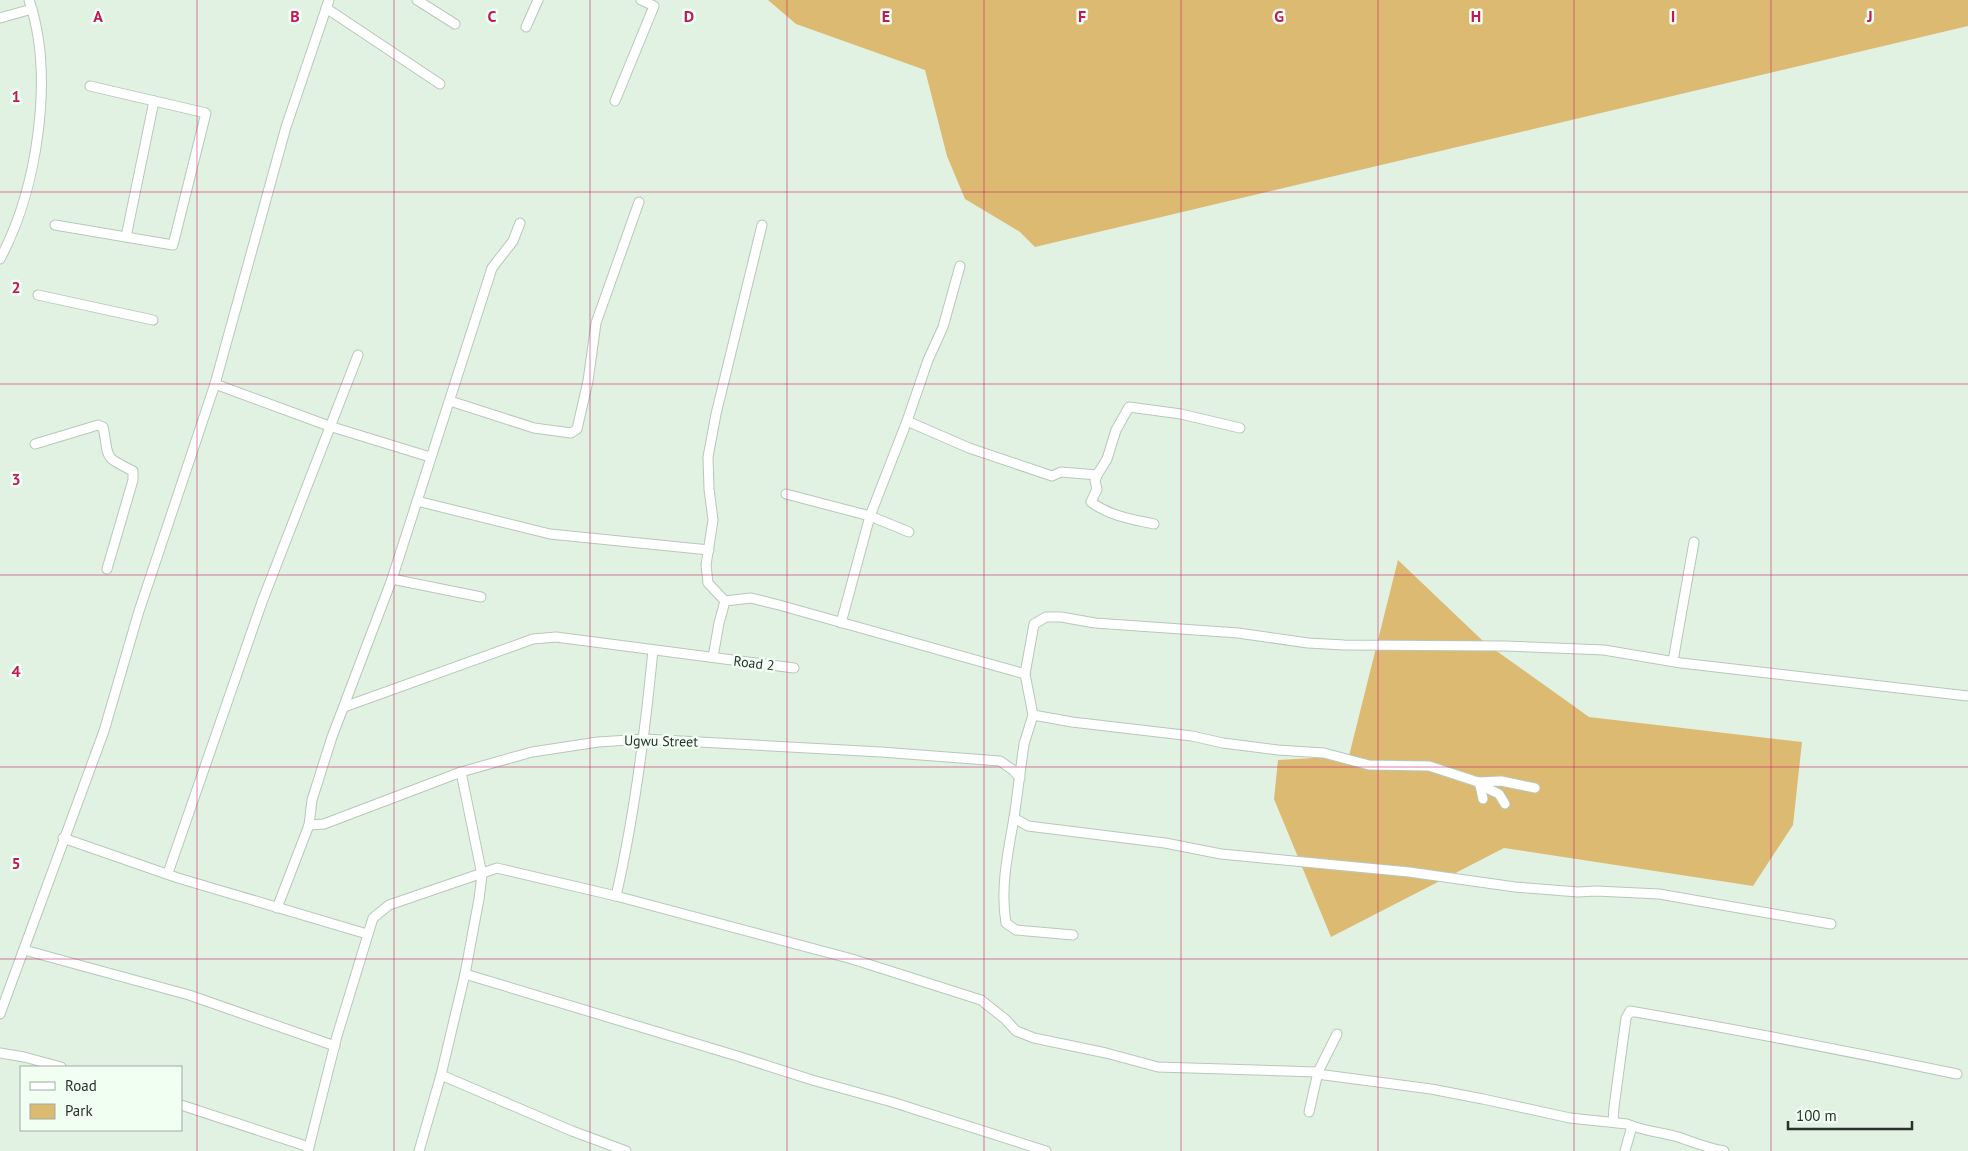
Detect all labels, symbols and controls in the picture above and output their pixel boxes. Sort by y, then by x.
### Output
text: A [93,6,103,26]
text: B [290,6,300,26]
text: C [488,6,497,26]
text: D [684,6,694,26]
text: E [882,6,890,26]
text: F [1078,6,1086,26]
text: G [1274,6,1284,26]
text: H [1471,6,1481,26]
text: I [1671,6,1675,26]
text: J [1866,6,1873,26]
text: 1 [11,86,21,106]
text: 2 [11,277,21,297]
text: 3 [11,469,21,489]
street label: Road 2 [733,652,775,674]
text: 4 [11,661,21,681]
street label: Ugwu Street [624,731,698,751]
text: 5 [11,853,21,873]
legend [20,1066,182,1131]
text: Road [65,1076,97,1095]
scale bar [1788,1098,1912,1130]
text: Park [65,1101,93,1120]
text: 100 m [1796,1106,1837,1125]

